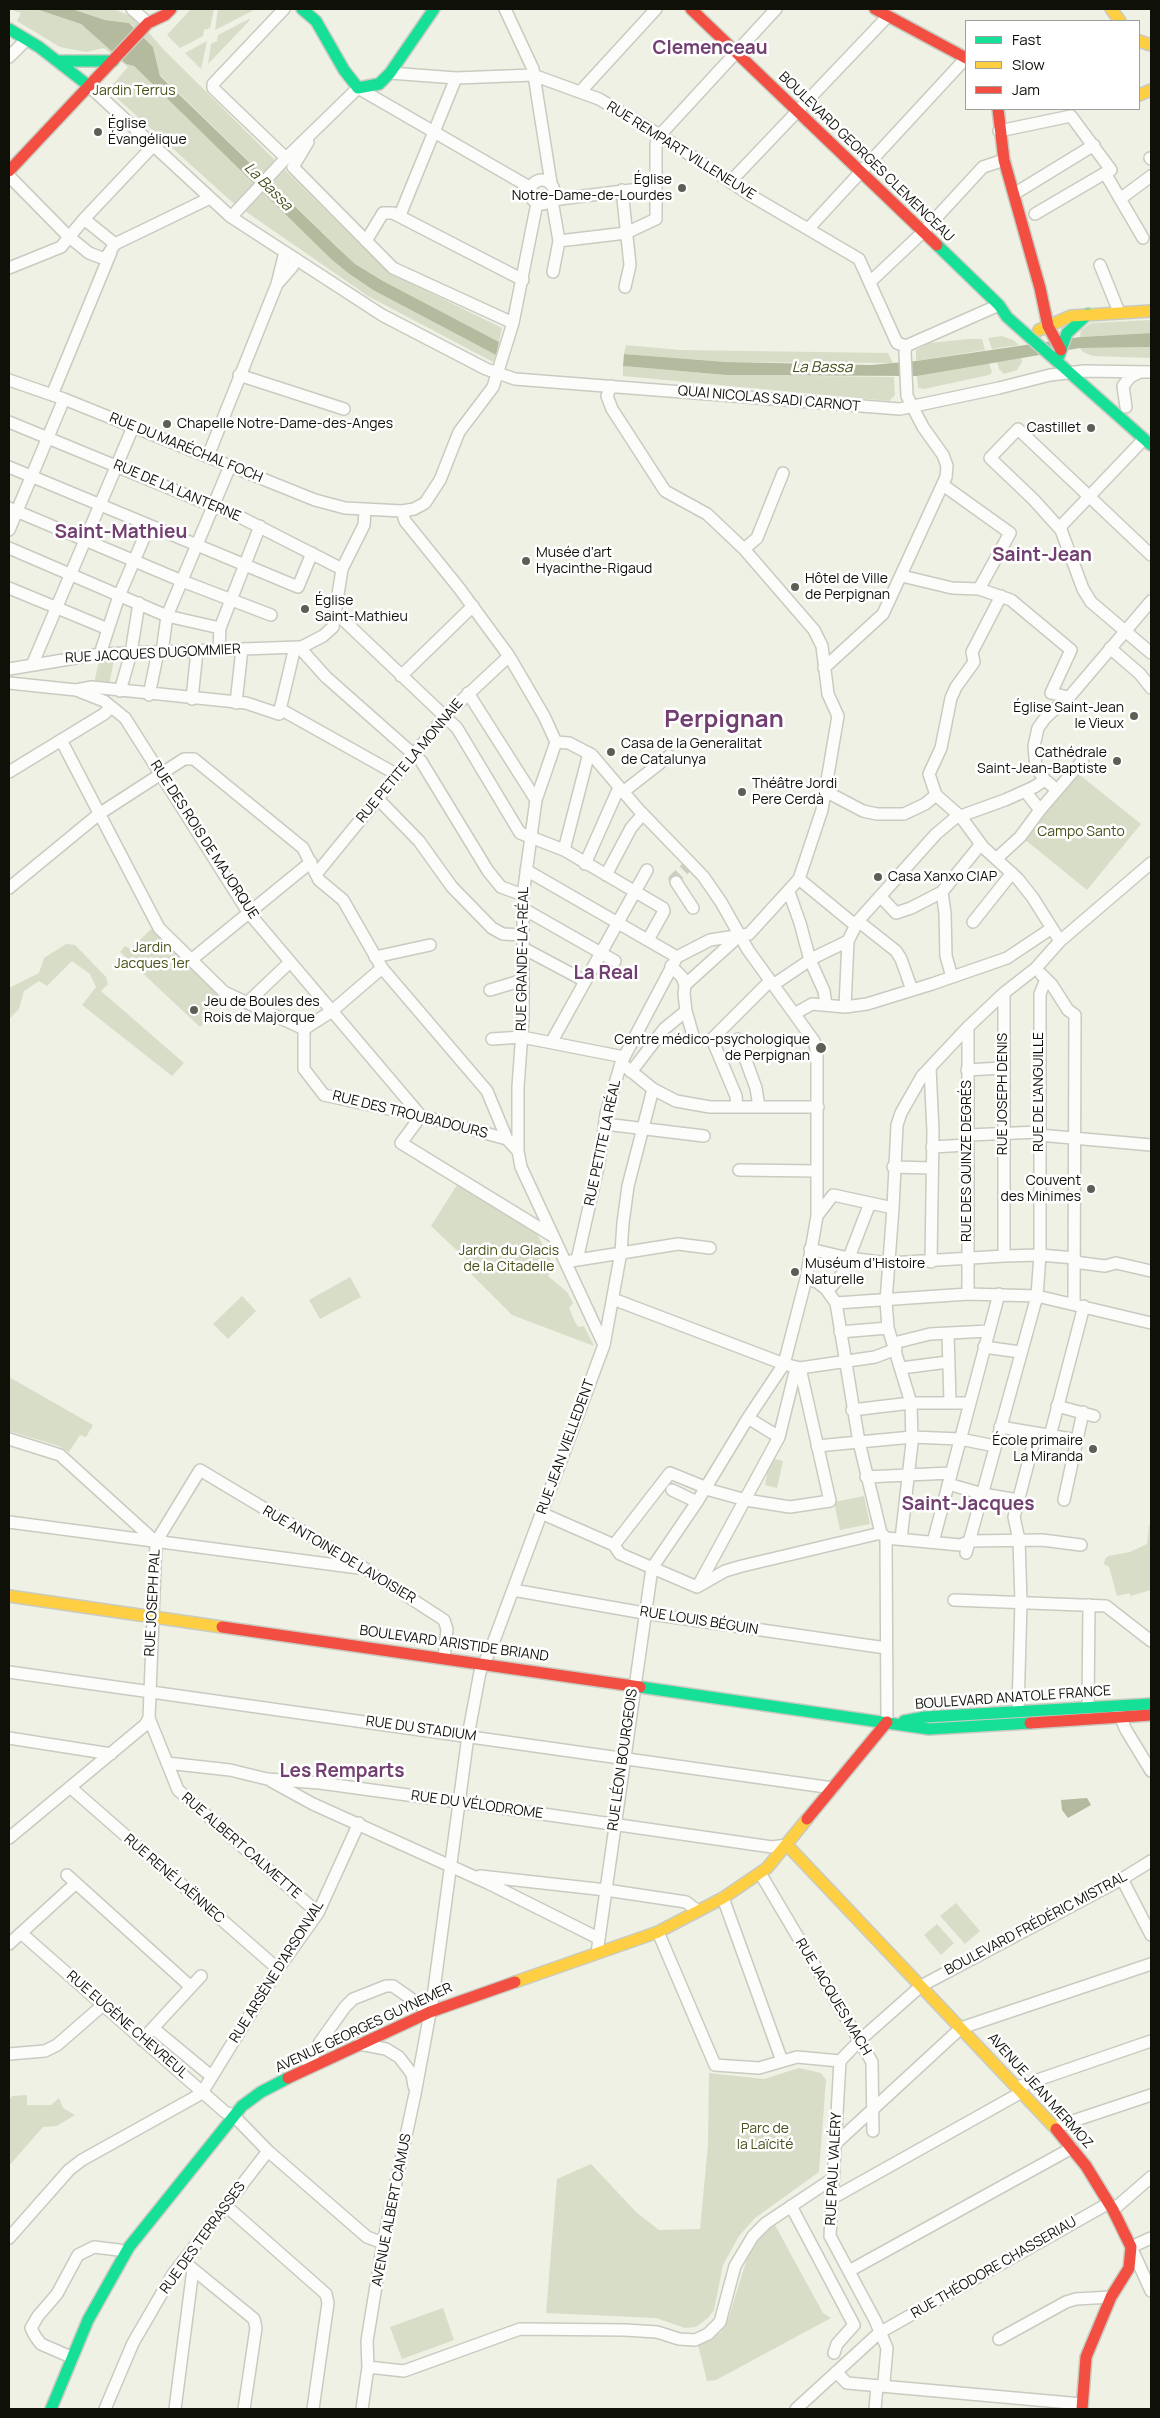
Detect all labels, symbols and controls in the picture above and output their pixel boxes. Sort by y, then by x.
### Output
legend [965,20,1140,110]
text: Fast [1012,29,1041,50]
district label: Clemenceau [652,38,768,60]
text: Slow [1012,54,1045,75]
street label: BOULEVARD GEORGES CLEMENCEAU [775,69,957,245]
text: Jam [1012,79,1040,100]
park label: Jardin Terrus [92,83,176,99]
street label: RUE REMPART VILLENEUVE [603,98,759,204]
place label: Église Évangélique [108,116,187,148]
marker: Église Évangélique [92,126,104,138]
water label: La Bassa [240,159,296,215]
place label: Église Notre-Dame-de-Lourdes [512,172,672,204]
marker: Église Notre-Dame-de-Lourdes [676,182,688,194]
water label: La Bassa [792,359,852,377]
street label: QUAI NICOLAS SADI CARNOT [677,383,861,415]
street label: RUE DU MARÉCHAL FOCH [107,410,265,486]
place label: Chapelle Notre-Dame-des-Anges [177,416,393,432]
marker: Chapelle Notre-Dame-des-Anges [161,418,173,430]
place label: Castillet [1027,420,1081,436]
marker: Castillet [1085,422,1097,434]
street label: RUE DE LA LANTERNE [111,457,243,525]
district label: Saint-Mathieu [55,522,187,544]
place label: Musée d'art Hyacinthe-Rigaud [536,545,652,578]
district label: Saint-Jean [992,545,1092,567]
marker: Musée d'art Hyacinthe-Rigaud [520,555,532,567]
place label: Hôtel de Ville de Perpignan [805,571,890,604]
marker: Hôtel de Ville de Perpignan [789,581,801,593]
place label: Église Saint-Mathieu [315,593,408,626]
marker: Église Saint-Mathieu [299,603,311,615]
street label: RUE JACQUES DUGOMMIER [65,641,241,667]
street label: RUE PETITE LA MONNAIE [353,696,467,826]
place label: Église Saint-Jean le Vieux [1013,700,1124,732]
district label: Perpignan [664,706,784,734]
marker: Église Saint-Jean le Vieux [1128,710,1140,722]
place label: Casa de la Generalitat de Catalunya [621,736,762,769]
place label: Cathédrale Saint-Jean-Baptiste [977,745,1107,778]
marker: Casa de la Generalitat de Catalunya [605,746,617,758]
marker: Cathédrale Saint-Jean-Baptiste [1111,755,1123,767]
street label: RUE DES ROIS DE MAJORQUE [146,758,262,922]
place label: Théâtre Jordi Pere Cerdà [752,776,837,809]
marker: Théâtre Jordi Pere Cerdà [736,786,748,798]
park label: Campo Santo [1037,824,1125,840]
place label: Casa Xanxo CIAP [888,869,997,885]
marker: Casa Xanxo CIAP [872,871,884,883]
street label: RUE GRANDE-LA-RÉAL [513,887,533,1031]
park label: Jardin Jacques 1er [114,940,190,972]
district label: La Real [574,963,638,985]
place label: Jeu de Boules des Rois de Majorque [204,994,320,1026]
marker: Jeu de Boules des Rois de Majorque [188,1004,200,1016]
place label: Centre médico-psychologique de Perpignan [614,1032,810,1064]
street label: RUE DE L'ANGUILLE [1031,1032,1047,1152]
street label: RUE JOSEPH DENIS [995,1033,1011,1155]
marker: Centre médico-psychologique de Perpignan [814,1041,828,1055]
street label: RUE PETITE LA RÉAL [581,1079,625,1207]
street label: RUE DES QUINZE DEGRÉS [959,1080,975,1242]
street label: RUE DES TROUBADOURS [331,1088,489,1142]
place label: Couvent des Minimes [1000,1173,1081,1206]
marker: Couvent des Minimes [1085,1183,1097,1195]
park label: Jardin du Glacis de la Citadelle [459,1243,559,1276]
place label: Muséum d’Histoire Naturelle [805,1256,925,1288]
marker: Muséum d’Histoire Naturelle [789,1266,801,1278]
street label: RUE JEAN VIELLEDENT [534,1377,598,1517]
place label: École primaire La Miranda [992,1433,1083,1465]
marker: École primaire La Miranda [1087,1443,1099,1455]
district label: Saint-Jacques [901,1494,1035,1516]
street label: RUE ANTOINE DE LAVOISIER [259,1503,419,1607]
street label: RUE JOSEPH PAL [142,1549,164,1657]
street label: RUE LOUIS BÉGUIN [639,1603,759,1639]
street label: BOULEVARD ARISTIDE BRIAND [358,1622,550,1666]
street label: BOULEVARD ANATOLE FRANCE [915,1683,1111,1713]
street label: RUE LÉON BOURGEOIS [605,1688,641,1832]
street label: RUE DU STADIUM [365,1713,477,1745]
district label: Les Remparts [279,1761,405,1783]
street label: RUE DU VÉLODROME [410,1787,544,1823]
street label: RUE ALBERT CALMETTE [178,1789,304,1903]
street label: RUE RENÉ LAËNNEC [120,1831,228,1927]
street label: BOULEVARD FRÉDÉRIC MISTRAL [942,1869,1130,1979]
street label: RUE ARSÈNE D'ARSONVAL [226,1898,328,2046]
street label: RUE JACQUES MACH [791,1936,875,2058]
street label: RUE EUGÈNE CHEVREUL [63,1968,191,2082]
street label: AVENUE GEORGES GUYNEMER [273,1980,455,2076]
street label: AVENUE JEAN MERMOZ [984,2030,1096,2152]
street label: RUE PAUL VALÉRY [823,2112,845,2226]
park label: Parc de la Laïcité [737,2121,793,2154]
street label: AVENUE ALBERT CAMUS [369,2132,415,2288]
street label: RUE DES TERRASSES [157,2179,249,2297]
street label: RUE THÉODORE CHASSERIAU [908,2214,1080,2322]

